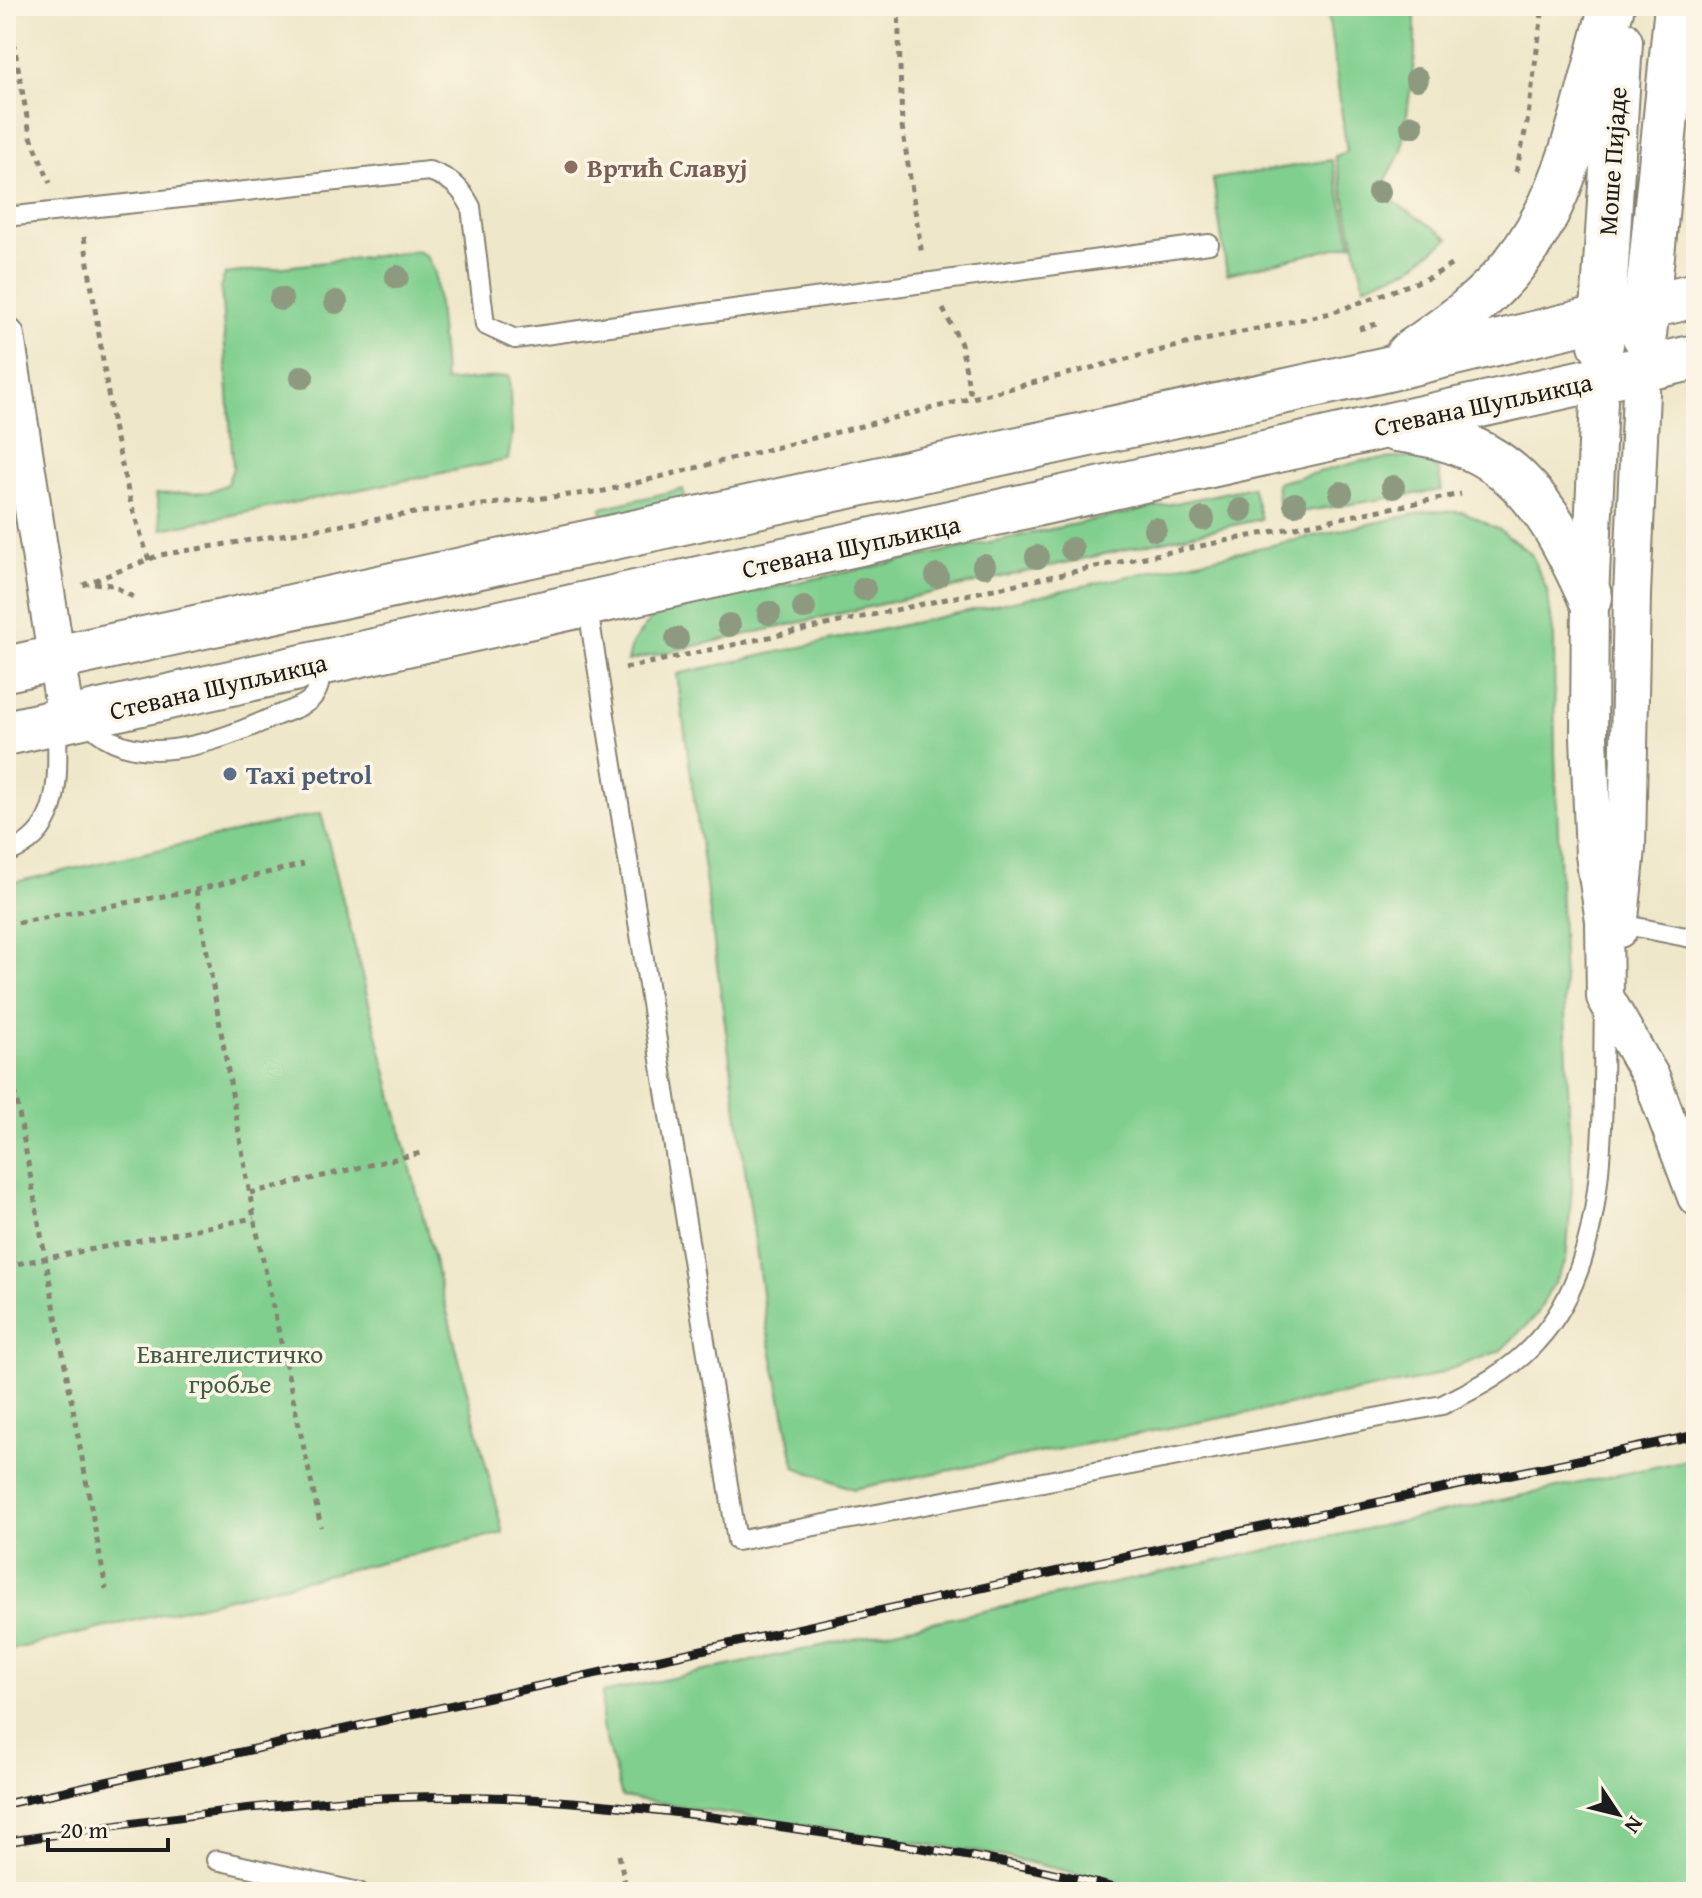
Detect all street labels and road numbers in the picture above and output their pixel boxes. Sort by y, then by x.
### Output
street label: Моше Пијаде [1587,85,1637,237]
street label: Стевана Шупљикца [1370,362,1596,446]
street label: Стевана Шупљикца [738,504,964,588]
street label: Стевана Шупљикца [105,642,331,730]

